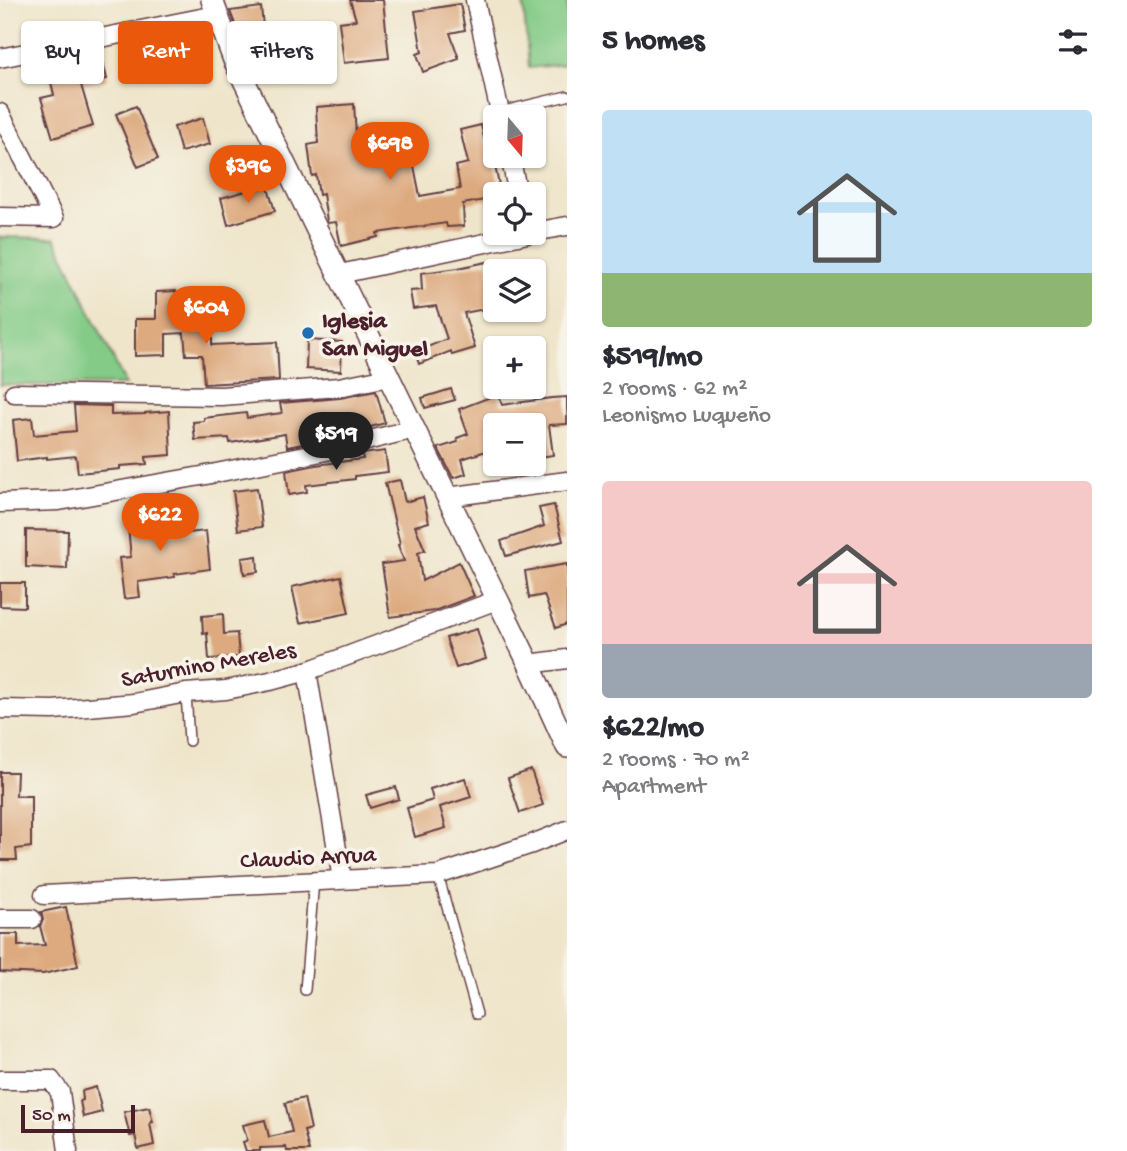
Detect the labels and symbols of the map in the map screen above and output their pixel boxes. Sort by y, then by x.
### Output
north arrow [483,105,546,168]
pin: $698 [349,122,431,182]
pin: $396 [207,146,289,205]
pin: $604 [165,286,247,346]
place label: Iglesia San Miguel [322,308,428,365]
marker: Iglesia San Miguel [300,325,316,341]
pin: $519 [295,412,377,472]
pin: $622 [119,494,201,553]
street label: Saturnino Mereles [119,637,299,696]
street label: Claudio Arrua [240,841,378,878]
scale bar [21,1102,135,1134]

